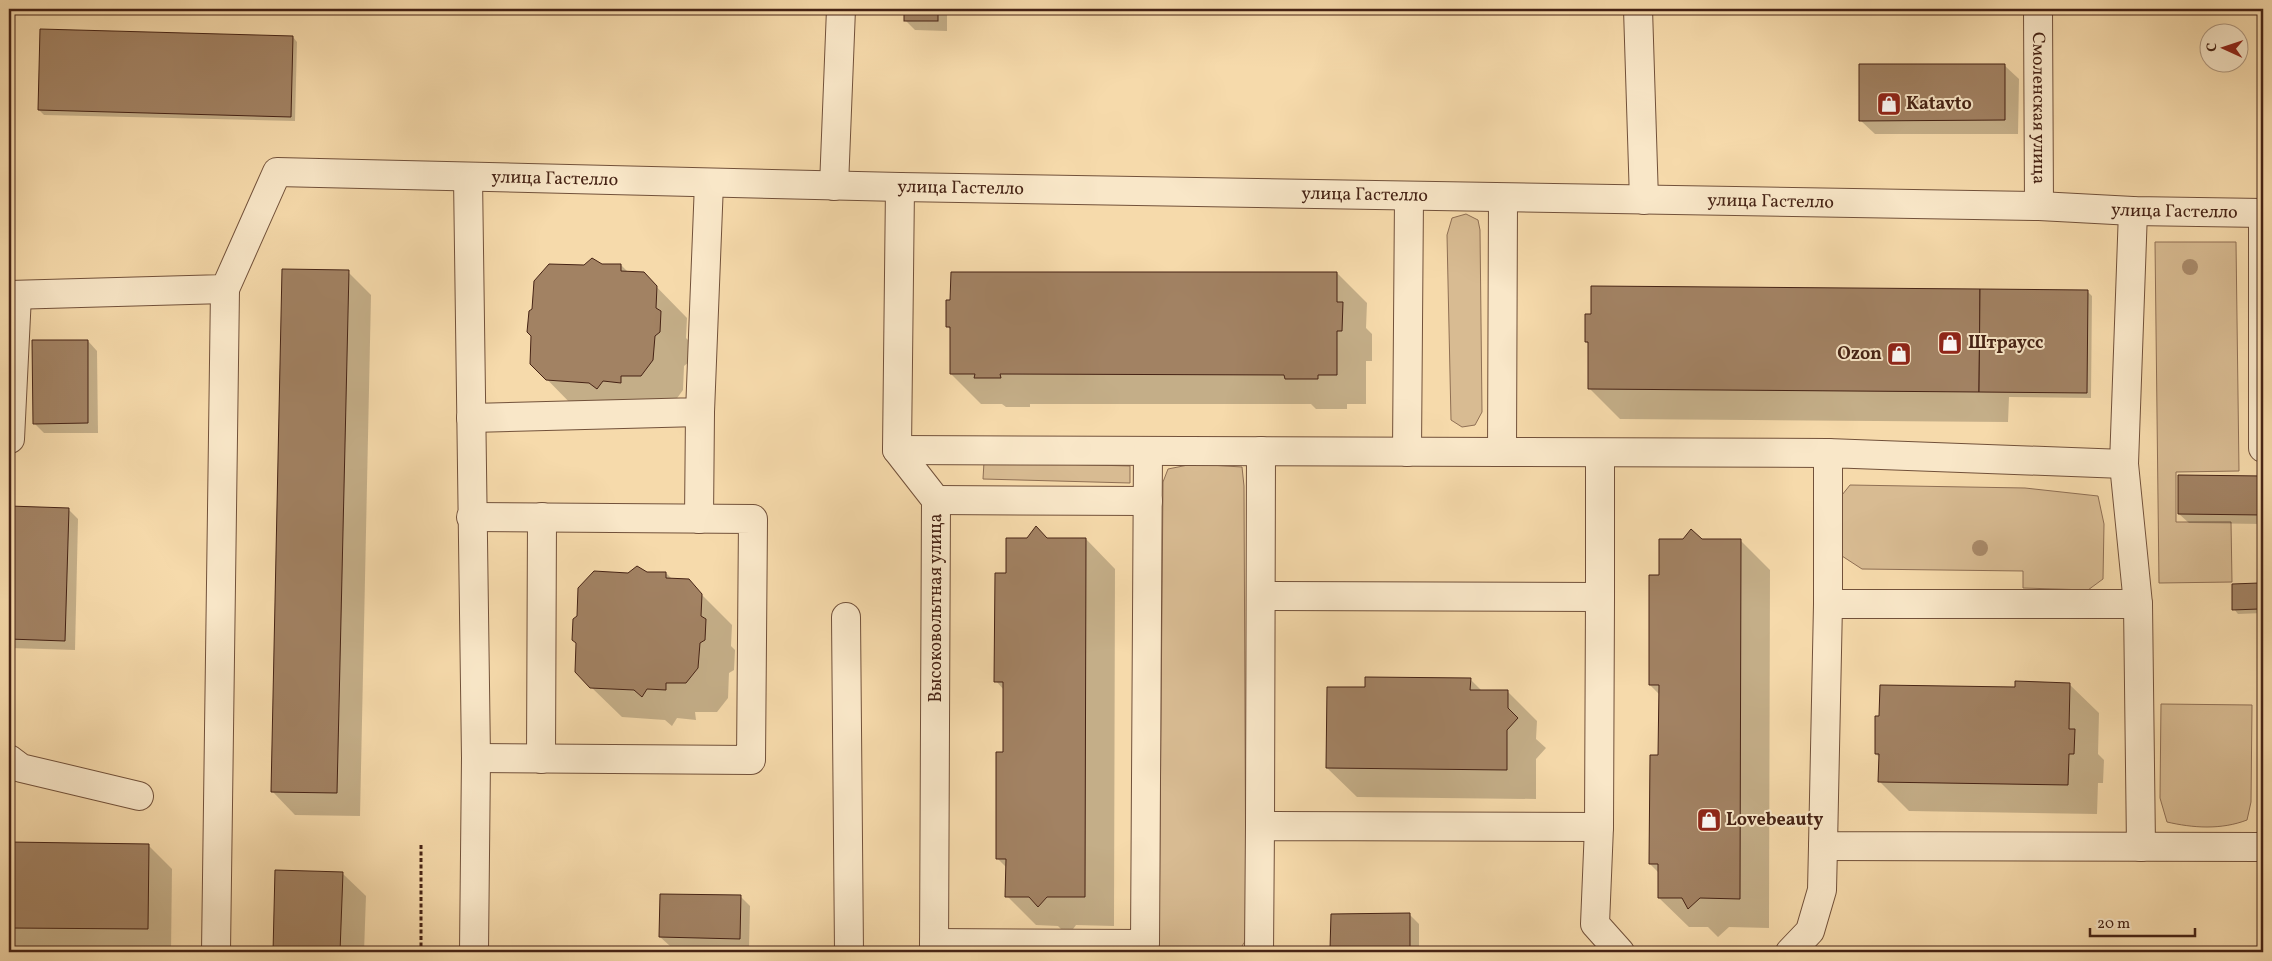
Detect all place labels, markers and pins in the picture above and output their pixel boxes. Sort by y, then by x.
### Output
shop icon: Katavto [1876,91,1902,117]
place label: Katavto [1906,92,1972,117]
shop icon: Штраусс [1937,330,1963,356]
place label: Штраусс [1968,331,2043,356]
shop icon: Ozon [1886,341,1912,367]
place label: Ozon [1837,342,1882,367]
shop icon: Lovebeauty [1696,807,1722,833]
place label: Lovebeauty [1726,808,1823,833]

